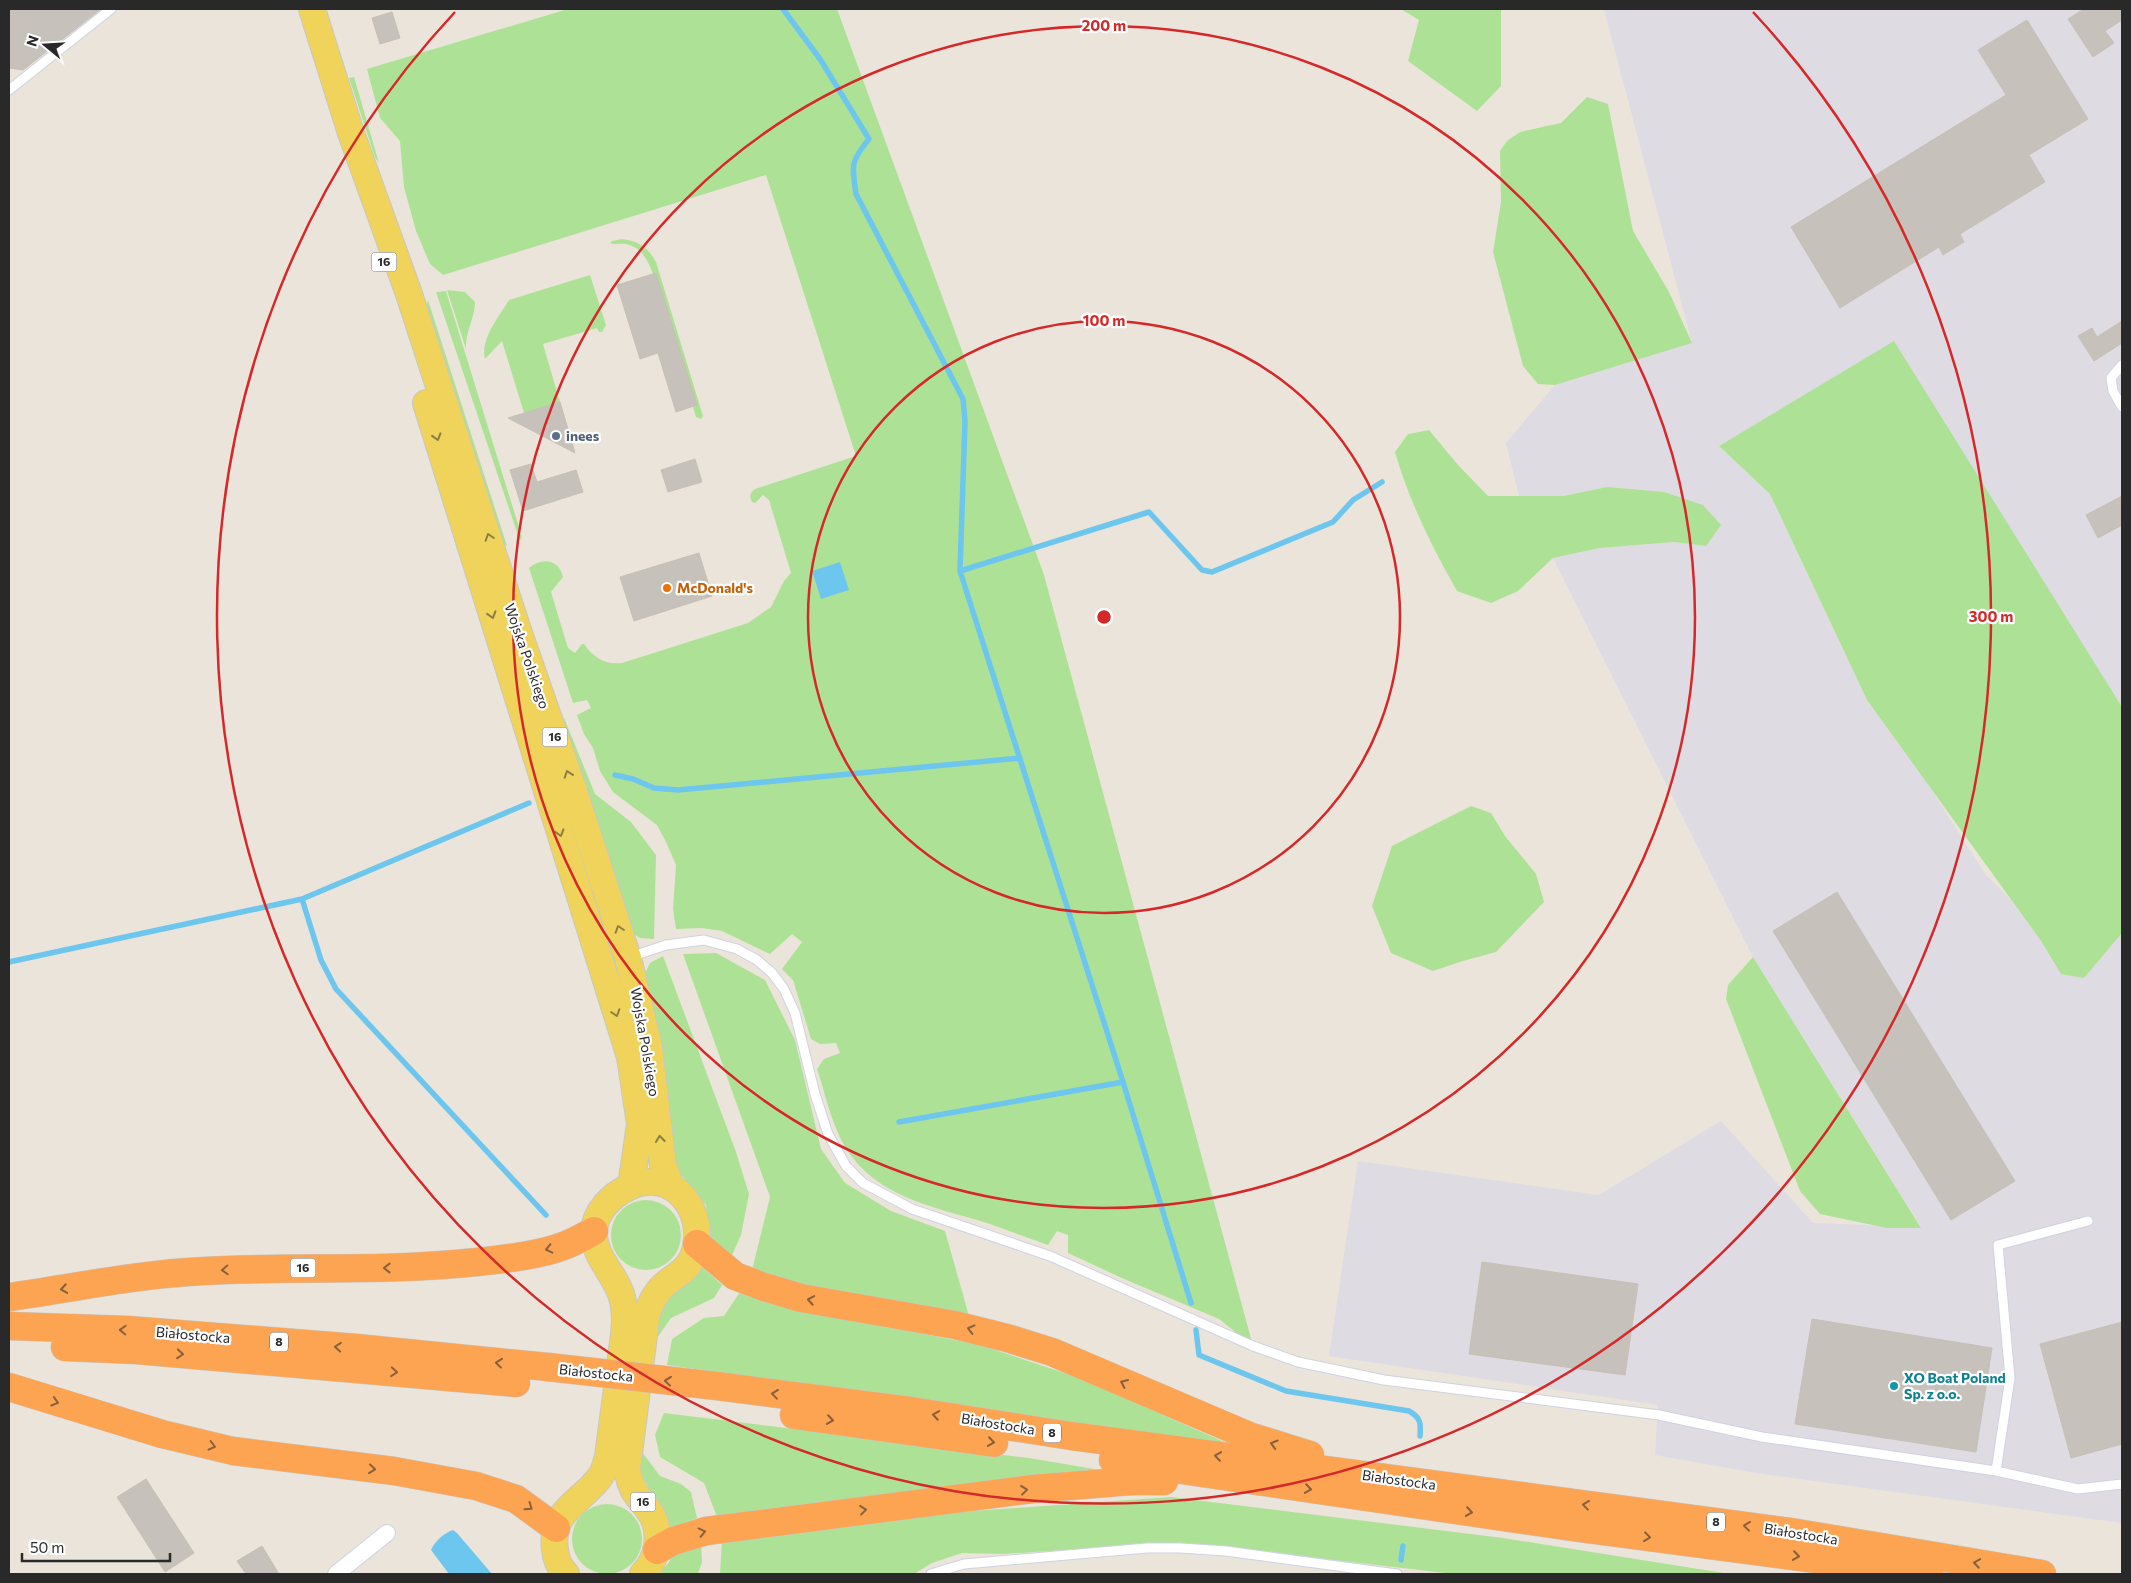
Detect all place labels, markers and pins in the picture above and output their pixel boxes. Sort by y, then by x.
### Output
place label: inees [566,427,600,444]
marker: inees [550,430,562,442]
place label: McDonald's [677,579,753,596]
marker: McDonald's [661,582,673,594]
centre of rings [1095,608,1113,626]
place label: XO Boat Poland Sp. z o.o. [1904,1369,2006,1402]
marker: XO Boat Poland Sp. z o.o. [1888,1380,1900,1392]

